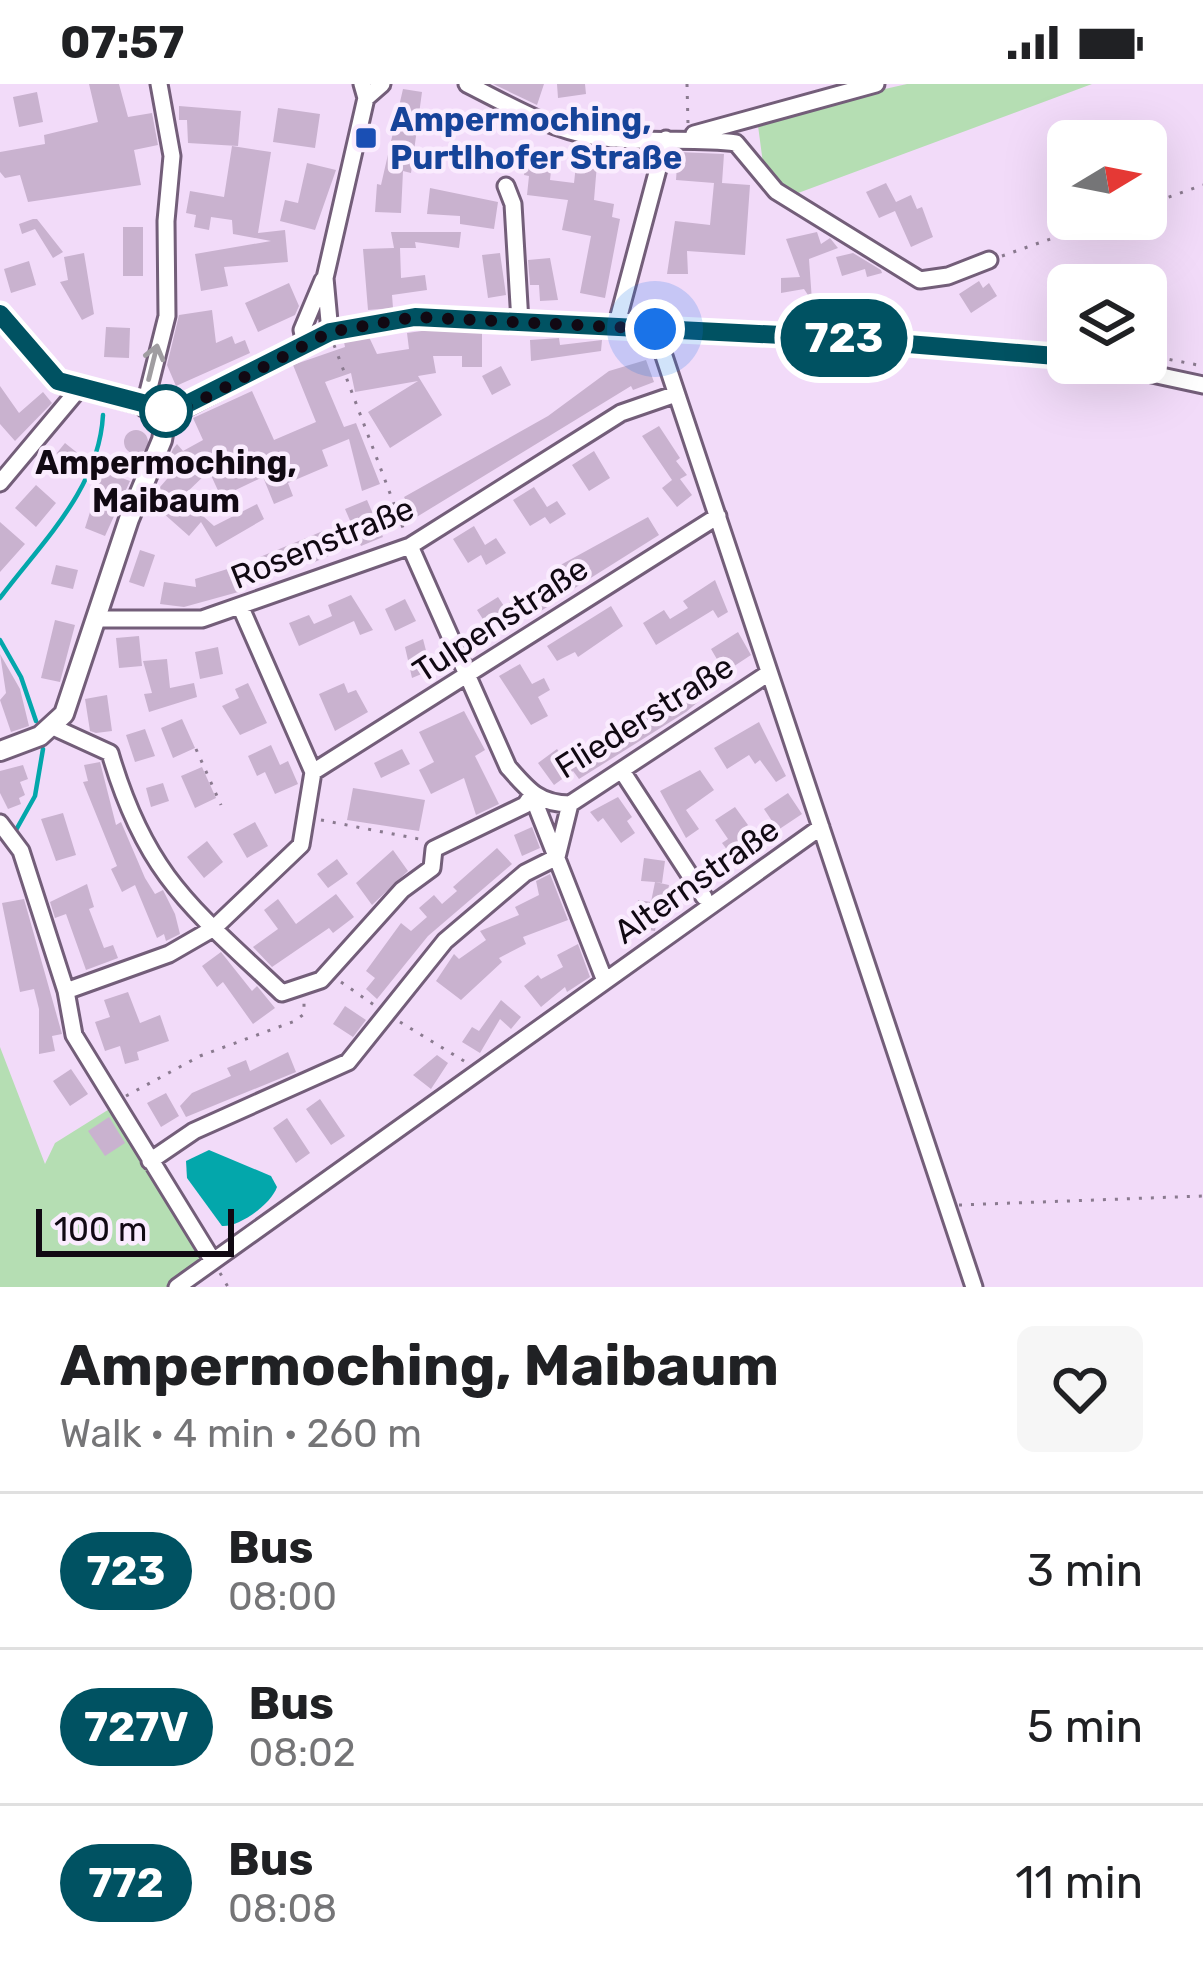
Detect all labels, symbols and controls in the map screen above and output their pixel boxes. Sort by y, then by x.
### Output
text: 07:57 [60,16,184,69]
place label: Ampermoching, Purtlhofer Straße [390,100,682,177]
north arrow [1047,120,1167,240]
map controls [1047,120,1167,384]
marker: Ampermoching, Purtlhofer Straße [353,125,379,151]
button: layers [1047,264,1167,384]
your location [625,299,685,359]
line badge: 723 [775,299,913,377]
text: 723 [804,313,884,363]
one-way arrow [143,343,165,381]
marker: Ampermoching, Maibaum [141,386,191,436]
place label: Ampermoching, Maibaum [35,443,297,520]
street label: Rosenstraße [225,488,419,597]
street label: Tulpenstraße [406,548,595,690]
street label: Fliederstraße [548,646,740,787]
street label: Alternstraße [606,809,786,951]
scale bar [36,1203,234,1256]
text: 100 m [54,1210,147,1249]
button: heart [1017,1326,1143,1452]
text: Ampermoching, Maibaum [60,1332,779,1399]
text: Walk · 4 min · 260 m [60,1411,422,1457]
text: Bus [228,1521,313,1574]
text: 3 min [1027,1544,1143,1597]
text: 723 [86,1546,166,1596]
text: 08:00 [228,1574,337,1620]
text: Bus [249,1677,334,1730]
text: 5 min [1027,1700,1143,1753]
text: 727V [84,1702,189,1752]
text: 08:02 [249,1730,356,1776]
text: Bus [228,1833,313,1886]
text: 11 min [1015,1856,1143,1909]
text: 772 [88,1858,164,1908]
text: 08:08 [228,1886,337,1932]

